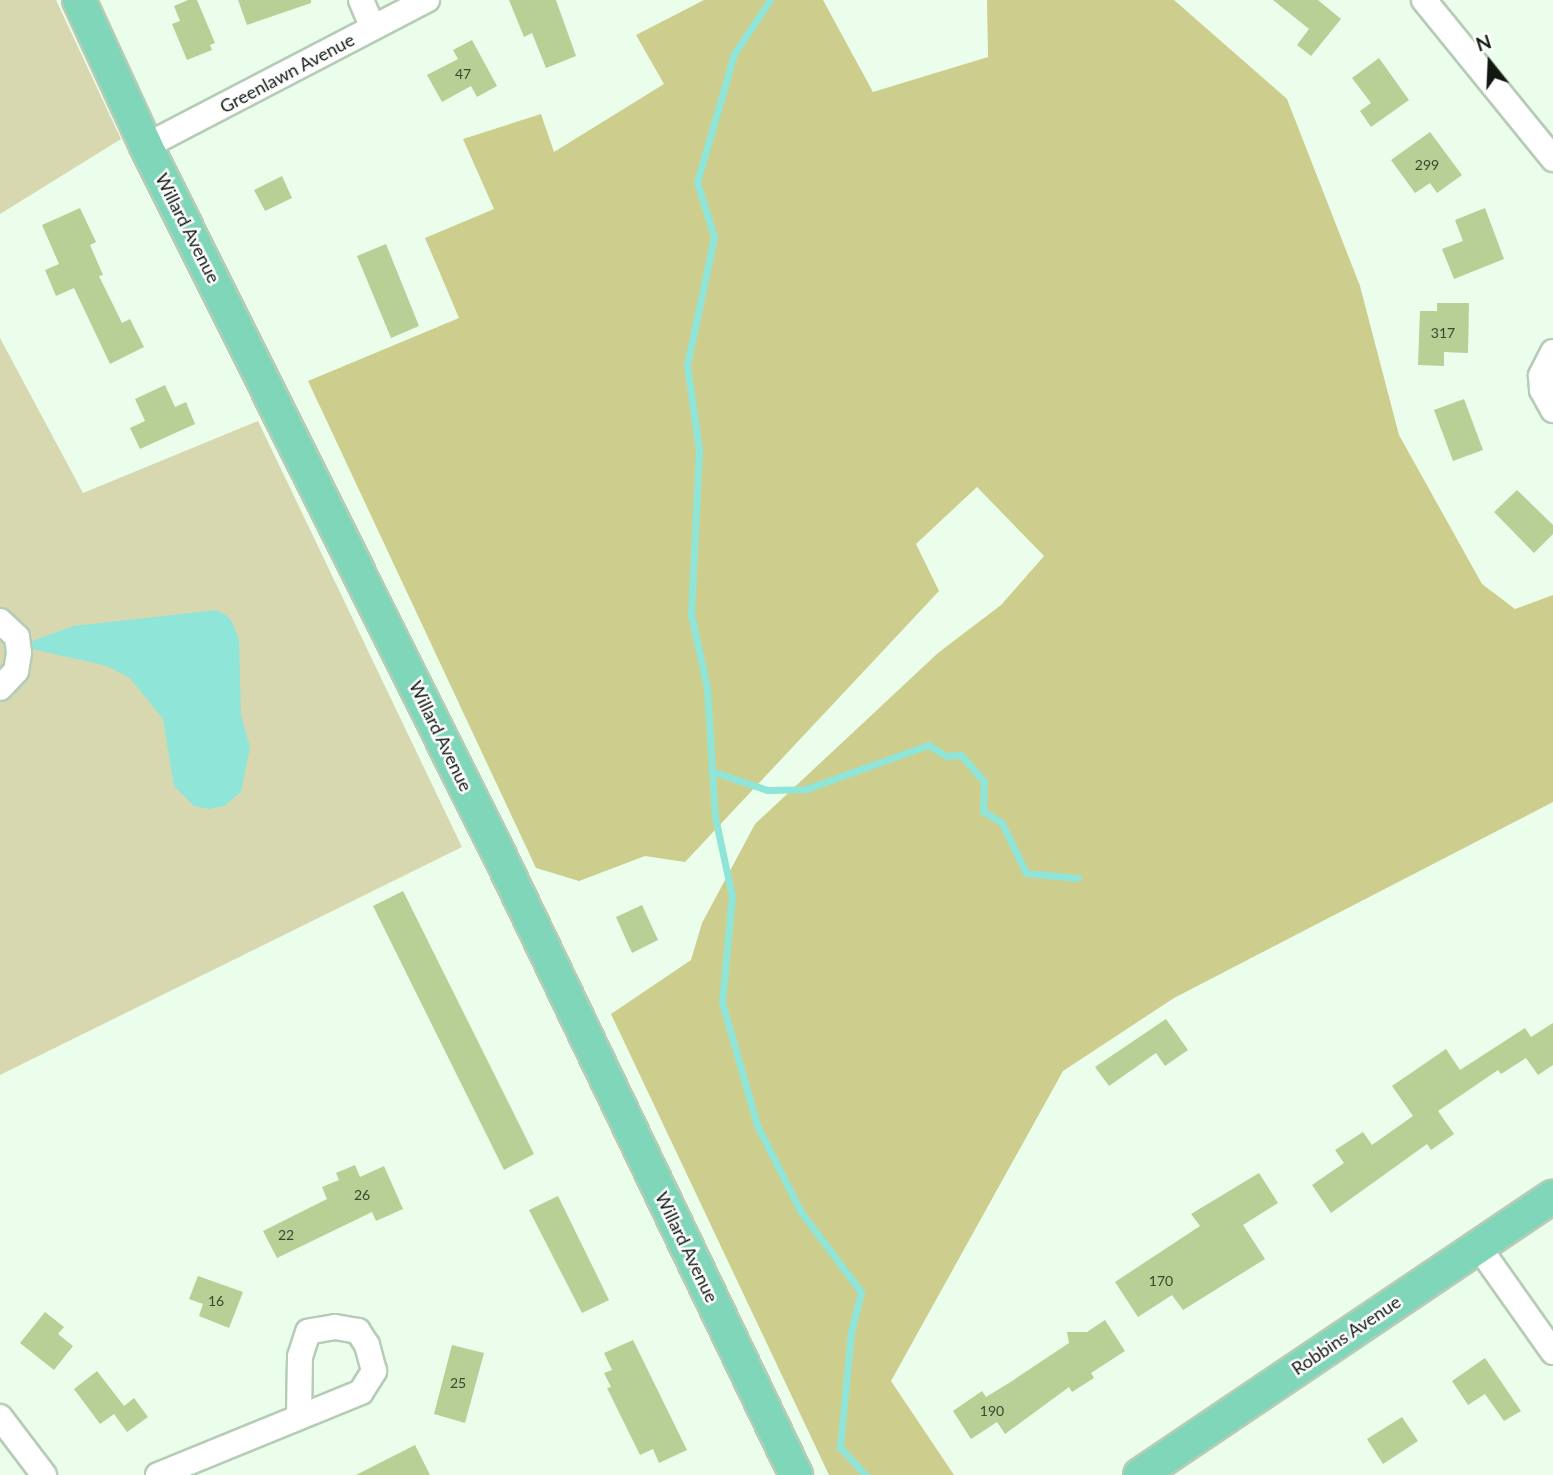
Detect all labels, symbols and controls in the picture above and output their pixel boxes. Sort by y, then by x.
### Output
street label: Greenlawn Avenue [216,28,358,118]
north arrow [1455,28,1525,98]
text: N [1473,29,1494,56]
house number: 47 [455,66,471,82]
house number: 299 [1415,157,1439,173]
street label: Willard Avenue [151,169,225,287]
house number: 317 [1431,325,1455,341]
street label: Willard Avenue [405,677,477,795]
house number: 26 [354,1187,370,1203]
street label: Willard Avenue [651,1188,723,1306]
house number: 22 [278,1227,294,1243]
house number: 170 [1149,1273,1173,1289]
street label: Robbins Avenue [1287,1290,1405,1380]
house number: 16 [208,1293,224,1309]
house number: 25 [450,1375,466,1391]
house number: 190 [980,1403,1004,1419]

